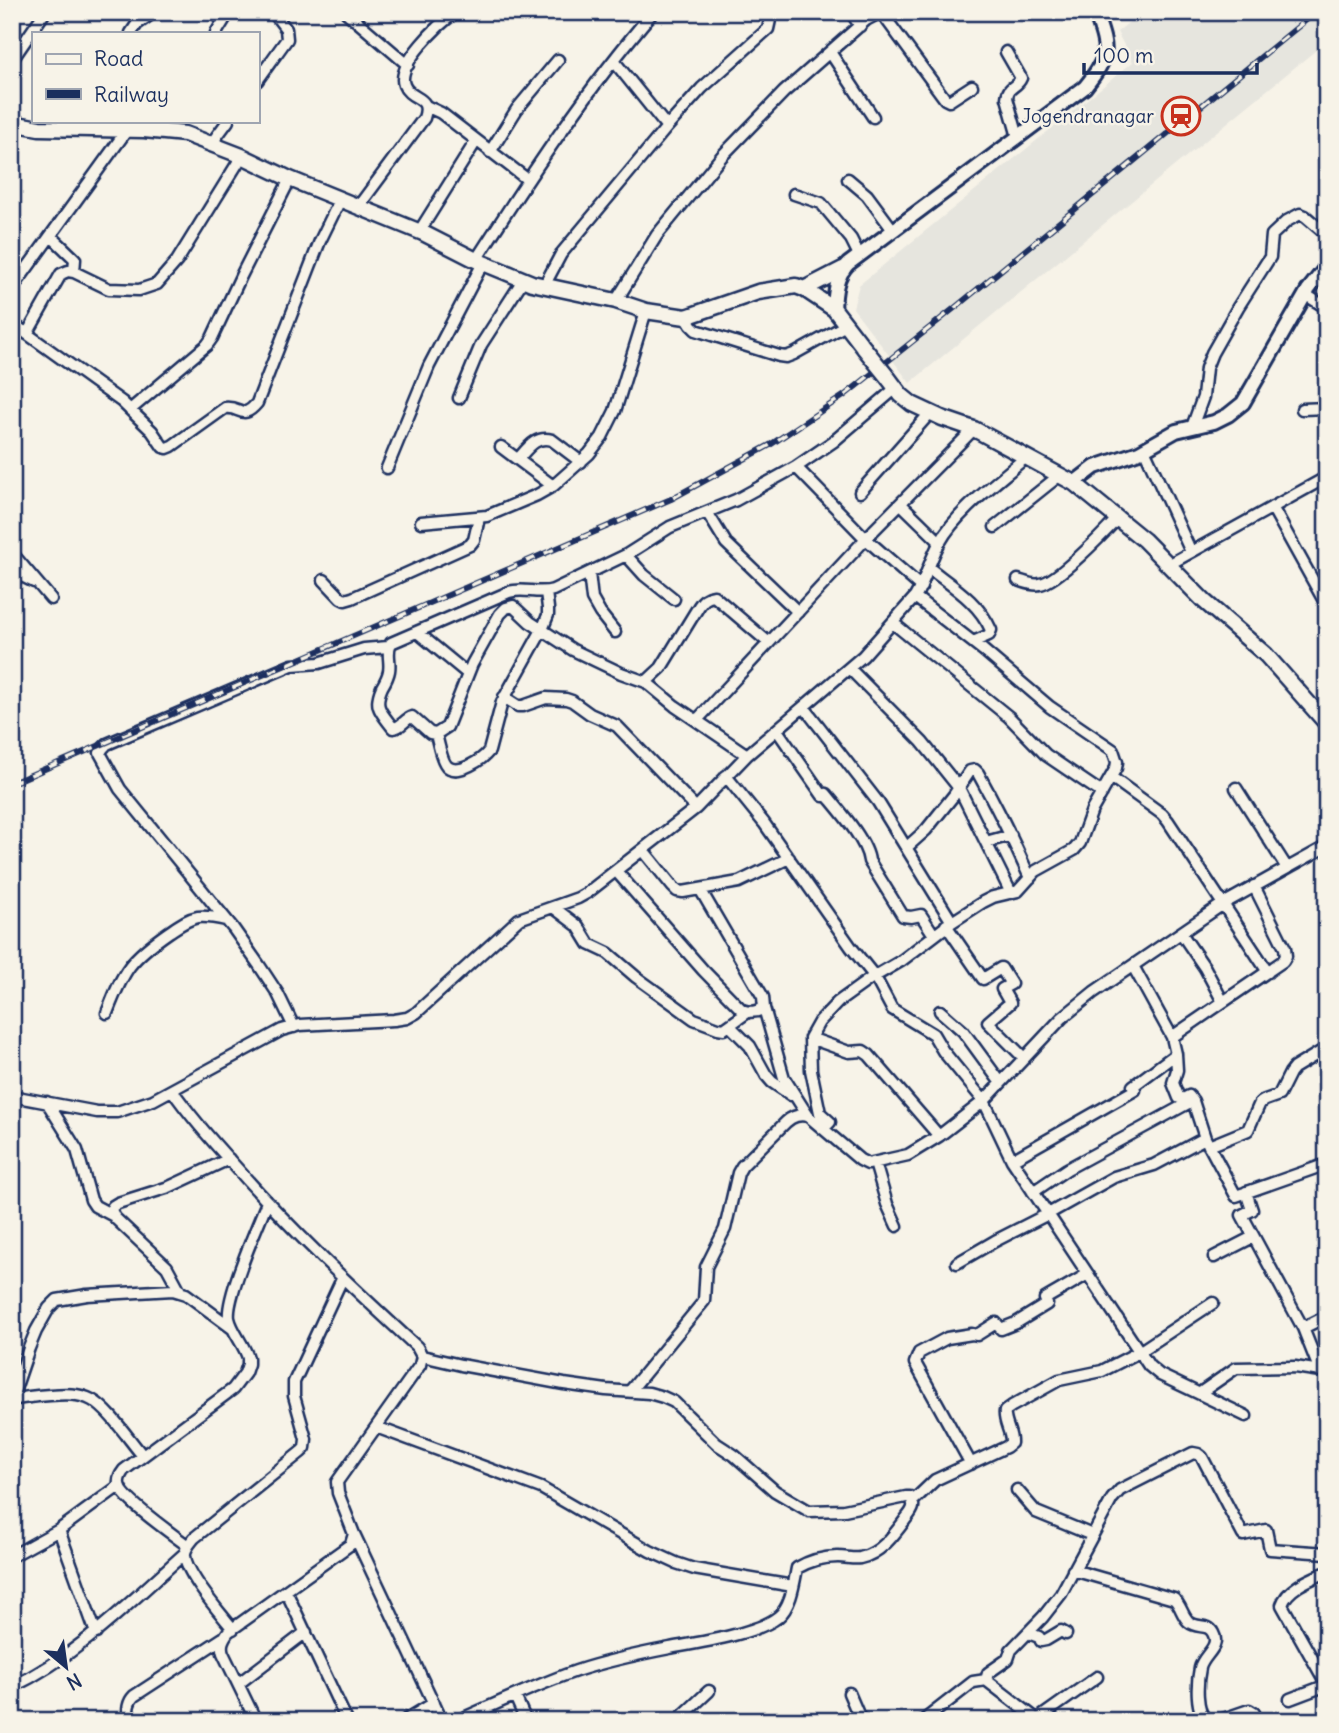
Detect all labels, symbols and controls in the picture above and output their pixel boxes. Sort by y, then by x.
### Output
legend [32,32,259,122]
scale bar [1084,32,1257,76]
text: 100 m [1094,42,1153,69]
text: Road [94,45,143,72]
text: Railway [94,81,169,108]
station icon: Jogendranagar [1160,95,1202,137]
place label: Jogendranagar [1021,104,1154,128]
north arrow [32,1632,102,1702]
text: N [63,1668,86,1696]

